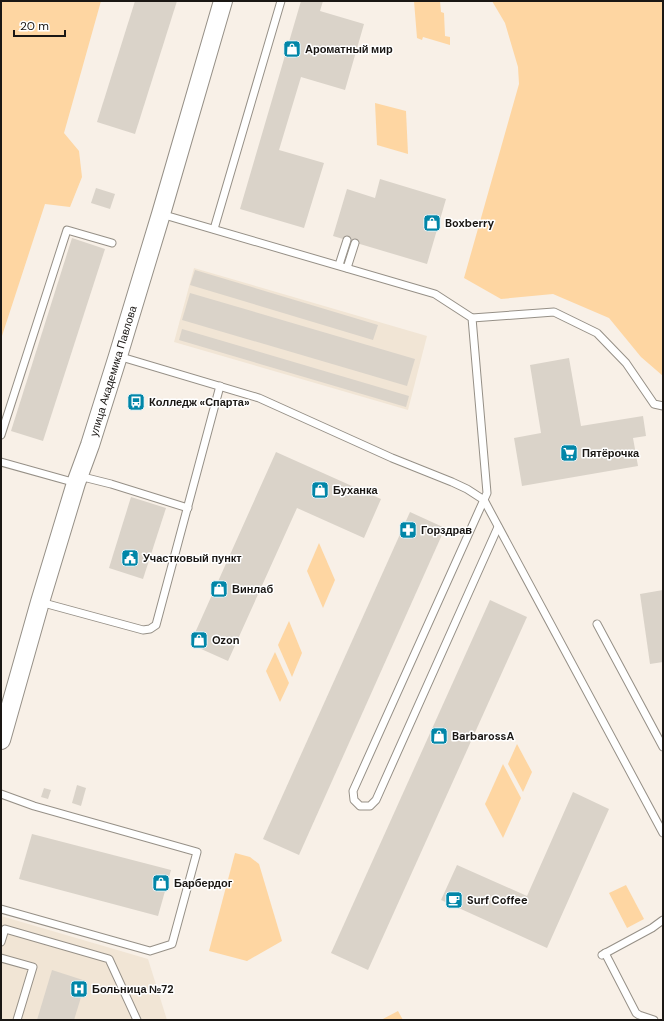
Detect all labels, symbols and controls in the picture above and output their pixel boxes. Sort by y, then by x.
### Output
scale bar [14,12,65,38]
text: 20 m [20,18,49,34]
shop icon: Ароматный мир [282,39,302,59]
place label: Ароматный мир [305,42,393,56]
shop icon: Boxberry [422,213,442,233]
place label: Boxberry [445,216,495,230]
street label: улица Академика Павлова [86,303,140,438]
bus stop icon: Колледж «Спарта» [126,392,146,412]
place label: Колледж «Спарта» [149,395,250,409]
supermarket icon: Пятёрочка [559,443,579,463]
place label: Пятёрочка [582,446,640,460]
shop icon: Буханка [310,480,330,500]
place label: Буханка [333,483,378,497]
pharmacy icon: Горздрав [398,520,418,540]
place label: Горздрав [421,523,472,537]
public building icon: Участковый пункт [120,548,140,568]
place label: Участковый пункт [143,551,242,565]
shop icon: Винлаб [209,579,229,599]
place label: Винлаб [232,582,273,596]
shop icon: Ozon [189,630,209,650]
place label: Ozon [212,633,240,647]
shop icon: BarbarossA [429,726,449,746]
place label: BarbarossA [452,729,514,743]
shop icon: Барбердог [151,873,171,893]
place label: Барбердог [174,876,233,890]
cafe icon: Surf Coffee [444,890,464,910]
place label: Surf Coffee [467,893,528,907]
hospital icon: Больница №72 [69,979,89,999]
place label: Больница №72 [92,982,174,996]

